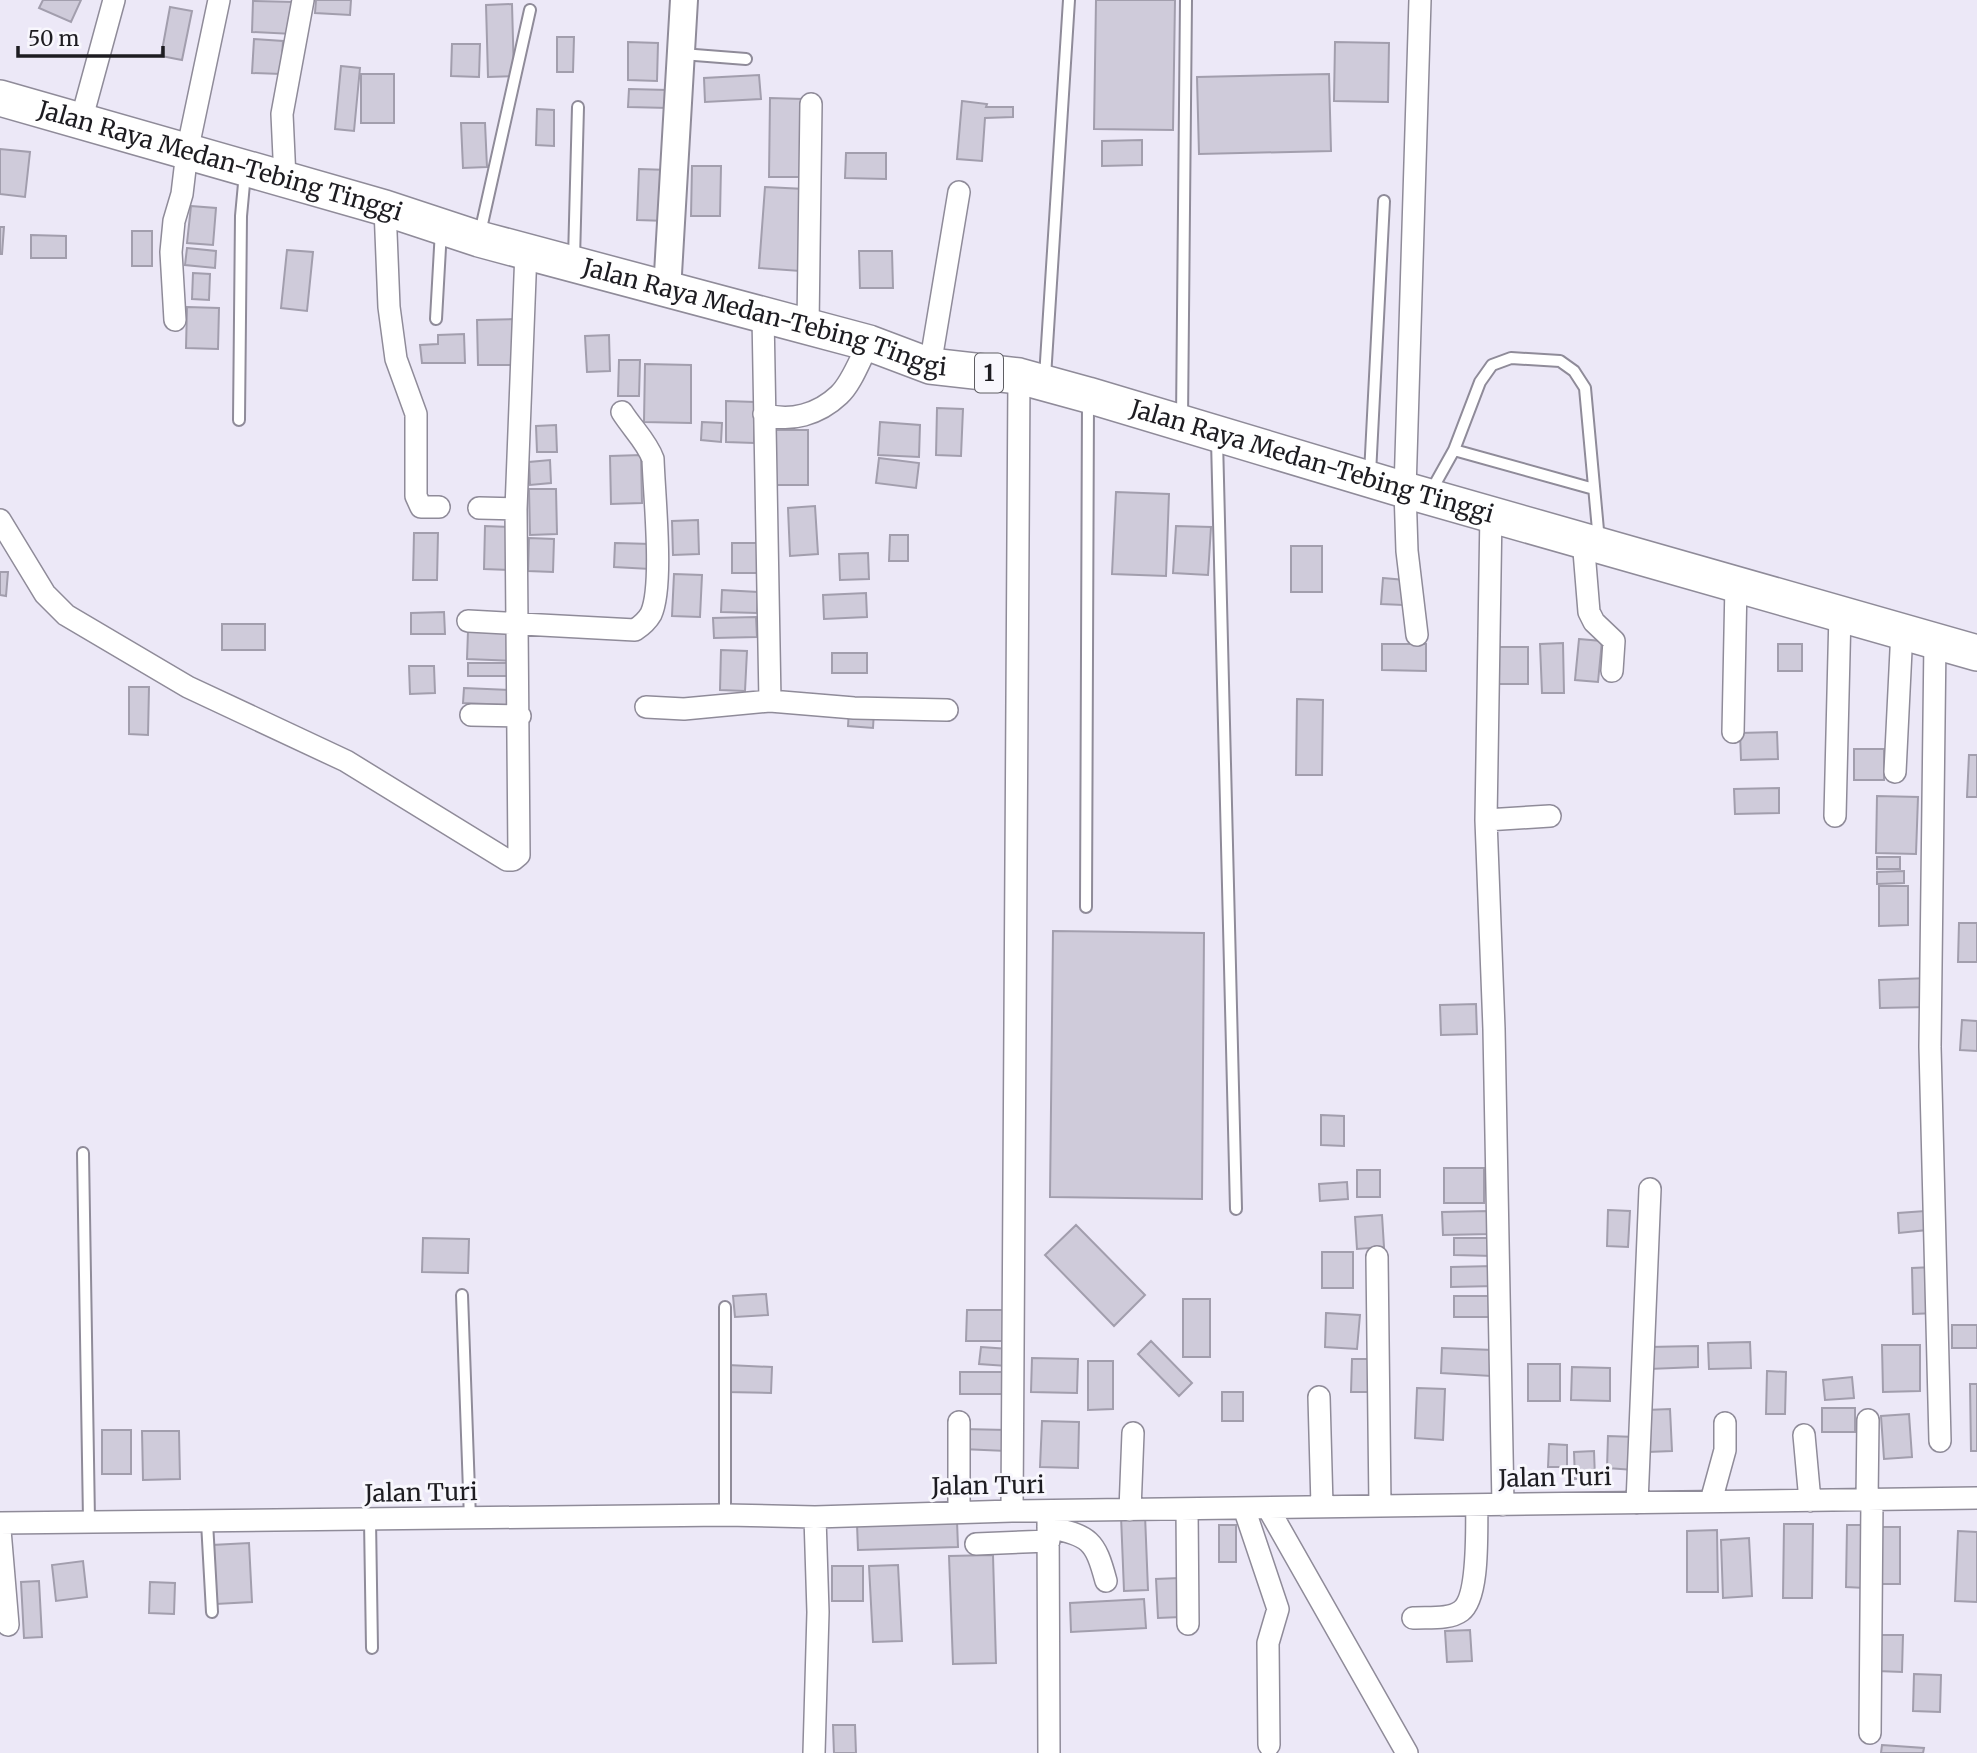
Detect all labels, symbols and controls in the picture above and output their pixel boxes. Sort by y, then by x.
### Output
scale bar [18,14,163,58]
text: 50 m [28,25,79,52]
street label: Jalan Raya Medan-Tebing Tinggi [34,93,407,228]
street label: Jalan Raya Medan-Tebing Tinggi [578,251,949,383]
road number: 1 [975,354,1003,392]
street label: Jalan Raya Medan-Tebing Tinggi [1126,392,1498,530]
street label: Jalan Turi [1497,1461,1612,1494]
street label: Jalan Turi [930,1469,1045,1502]
street label: Jalan Turi [363,1476,478,1509]

